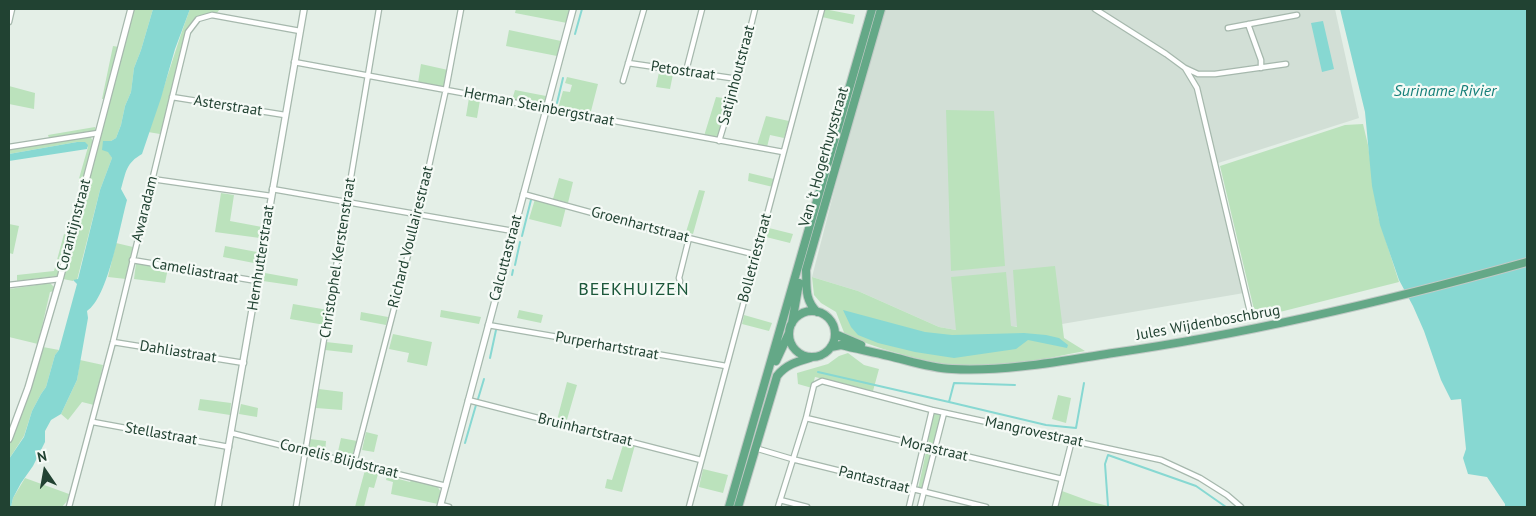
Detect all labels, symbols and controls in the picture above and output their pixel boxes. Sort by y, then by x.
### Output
street label: Satijnhoutstraat [715,23,759,127]
street label: Petostraat [650,58,716,84]
water label: Suriname Rivier [1394,81,1496,101]
street label: Herman Steinbergstraat [462,84,616,130]
street label: Van 't Hogerhuysstraat [795,85,853,229]
street label: Asterstraat [192,92,264,120]
street label: Richard Voullairestraat [385,164,437,310]
street label: Awaradam [128,174,162,244]
street label: Corantijnstraat [53,177,95,273]
street label: Christophel Kerstenstraat [316,177,360,339]
street label: Groenhartstraat [589,203,691,247]
street label: Hernhutterstraat [244,204,278,312]
street label: Bolletriestraat [734,211,776,305]
street label: Calcuttastraat [486,213,526,303]
street label: Cameliastraat [150,255,240,287]
district label: BEEKHUIZEN [577,279,691,301]
street label: Jules Wijdenboschbrug [1135,301,1281,345]
street label: Purperhartstraat [554,328,660,364]
street label: Dahliastraat [138,337,218,367]
street label: Bruinhartstraat [536,410,634,450]
street label: Mangrovestraat [983,413,1085,451]
street label: Stellastraat [123,419,199,449]
street label: Morastraat [898,432,970,466]
street label: Cornelis Blijdstraat [278,436,400,482]
north arrow [20,446,70,496]
text: N [36,447,48,466]
street label: Pantastraat [837,462,911,498]

